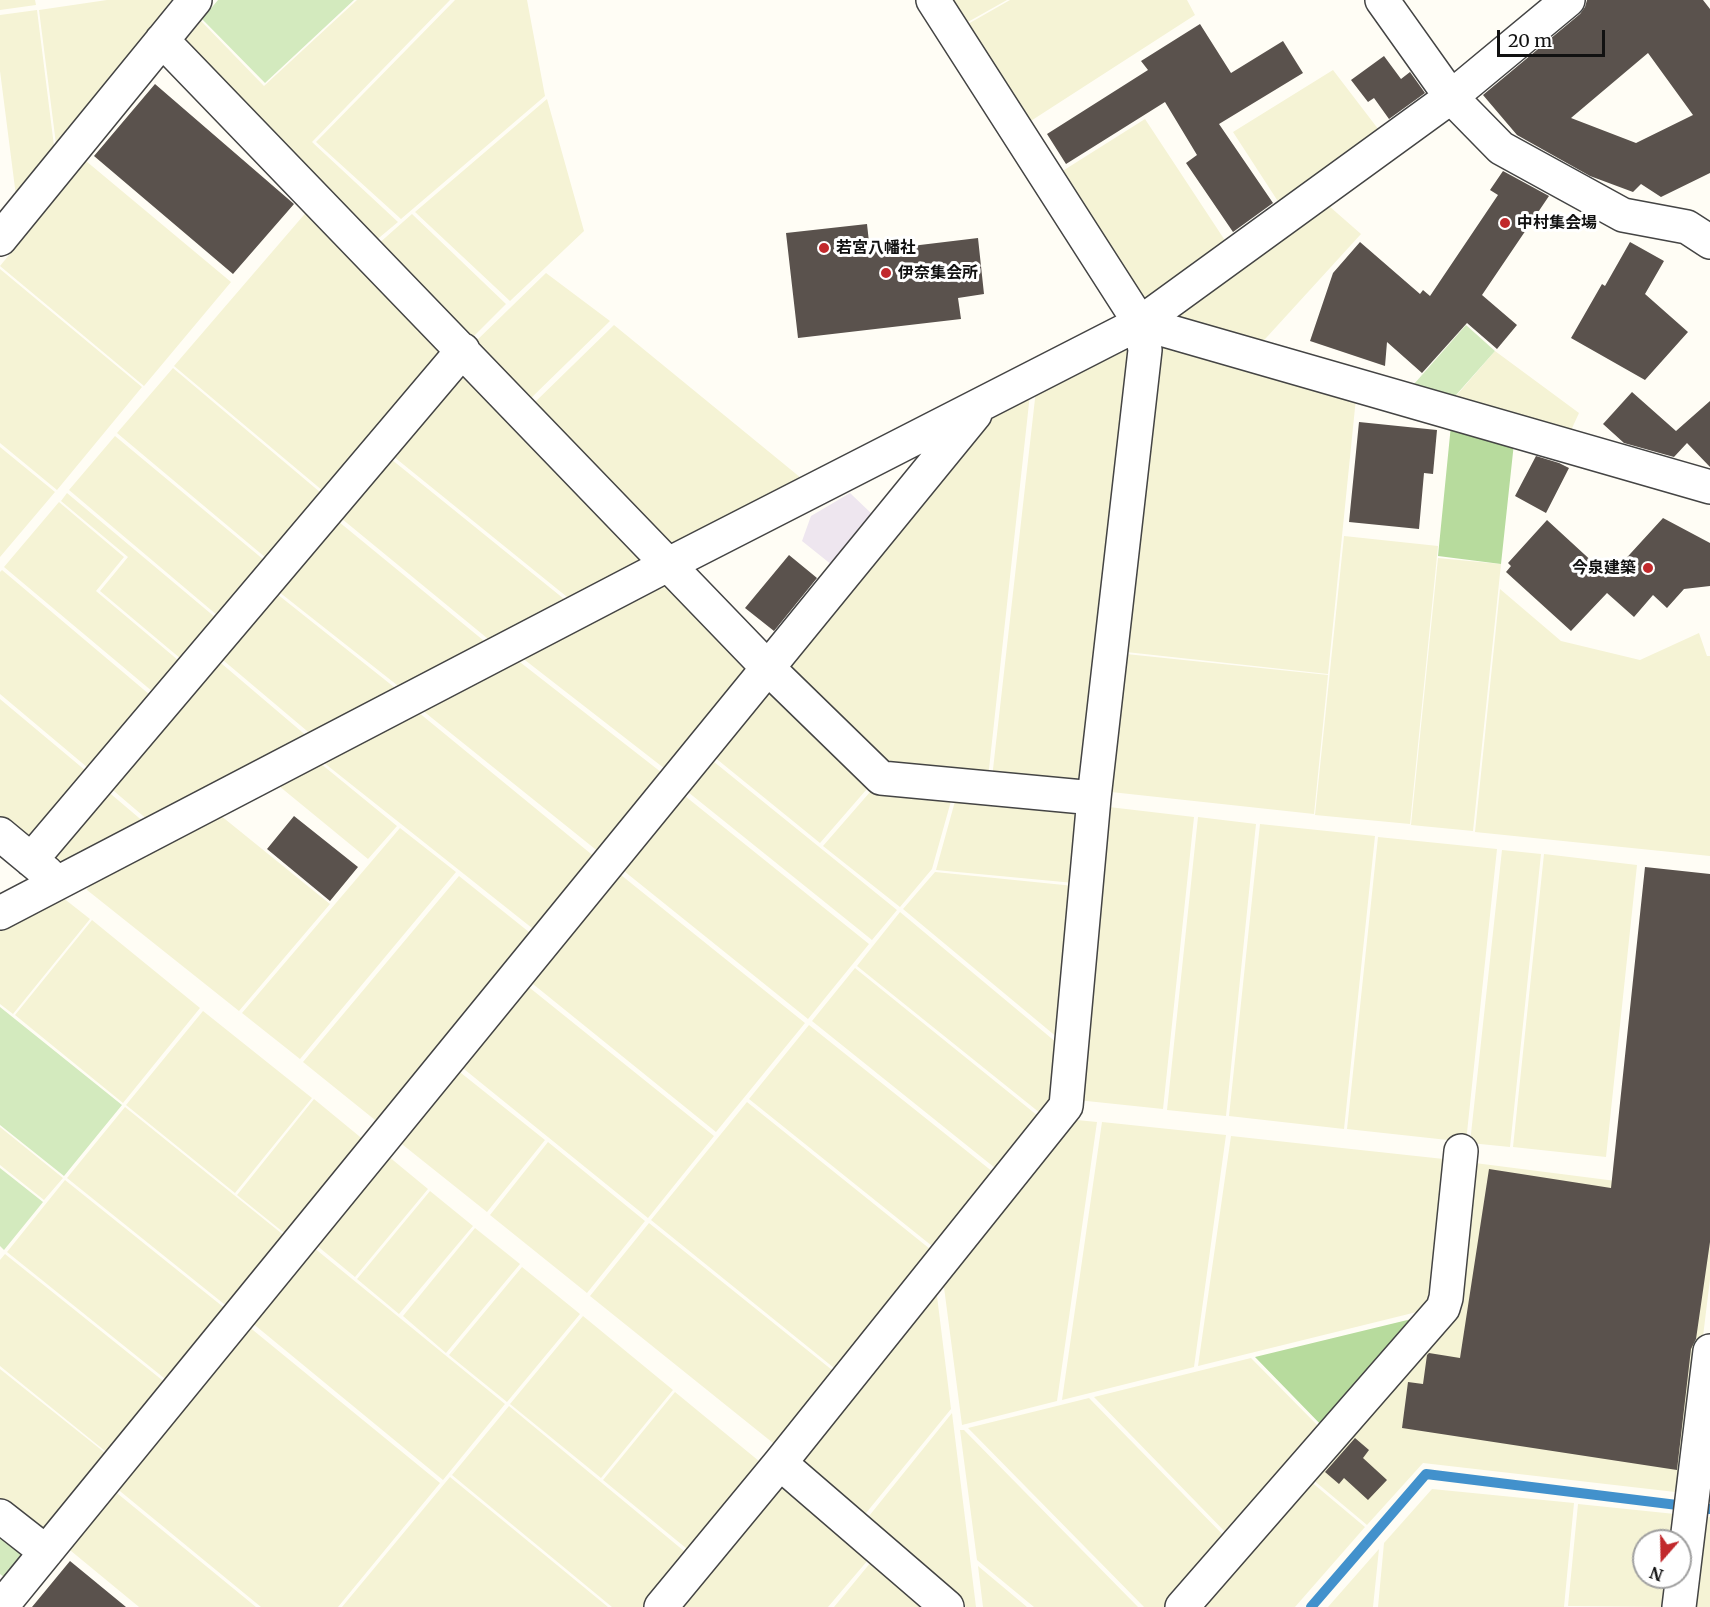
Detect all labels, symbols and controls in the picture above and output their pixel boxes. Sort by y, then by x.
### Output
scale bar [1500,18,1608,56]
text: 20 m [1508,29,1552,52]
place label: 中村集会場 [1517,213,1597,233]
marker: 中村集会場 [1498,216,1512,230]
place label: 若宮八幡社 [836,238,916,258]
marker: 若宮八幡社 [817,241,831,255]
place label: 伊奈集会所 [898,263,978,283]
marker: 伊奈集会所 [879,266,893,280]
place label: 今泉建築 [1572,558,1636,578]
marker: 今泉建築 [1641,561,1655,575]
north arrow [1632,1529,1692,1589]
text: N [1647,1562,1666,1586]

